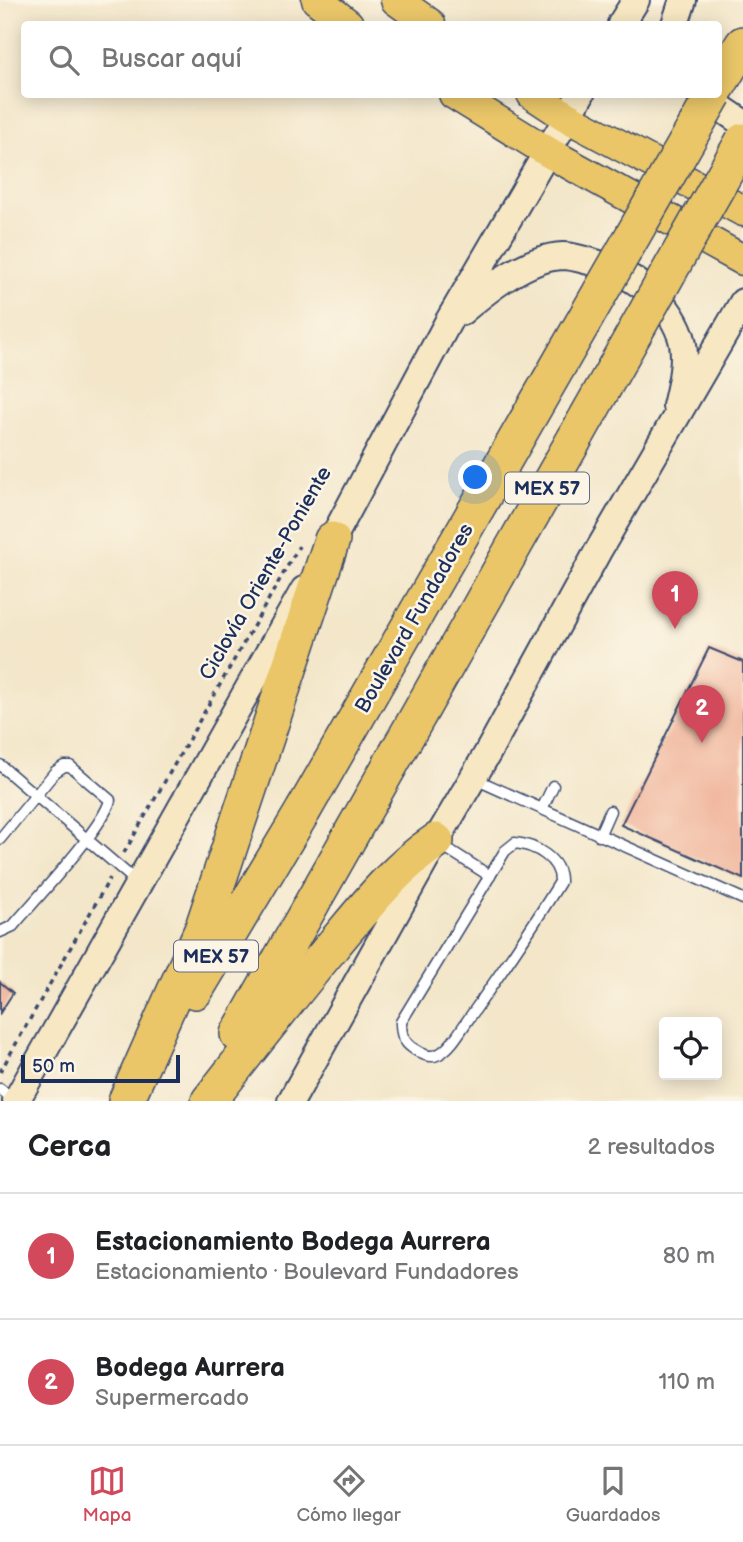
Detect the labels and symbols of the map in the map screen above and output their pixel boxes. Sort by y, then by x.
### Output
your location [458,460,492,494]
street label: Ciclovía Oriente-Poniente [194,462,337,684]
road number: MEX 57 [505,472,589,503]
street label: Boulevard Fundadores [350,519,479,718]
pin: 1 [652,571,698,629]
pin: 2 [679,685,725,743]
road number: MEX 57 [174,940,258,972]
scale bar [21,1052,180,1084]

